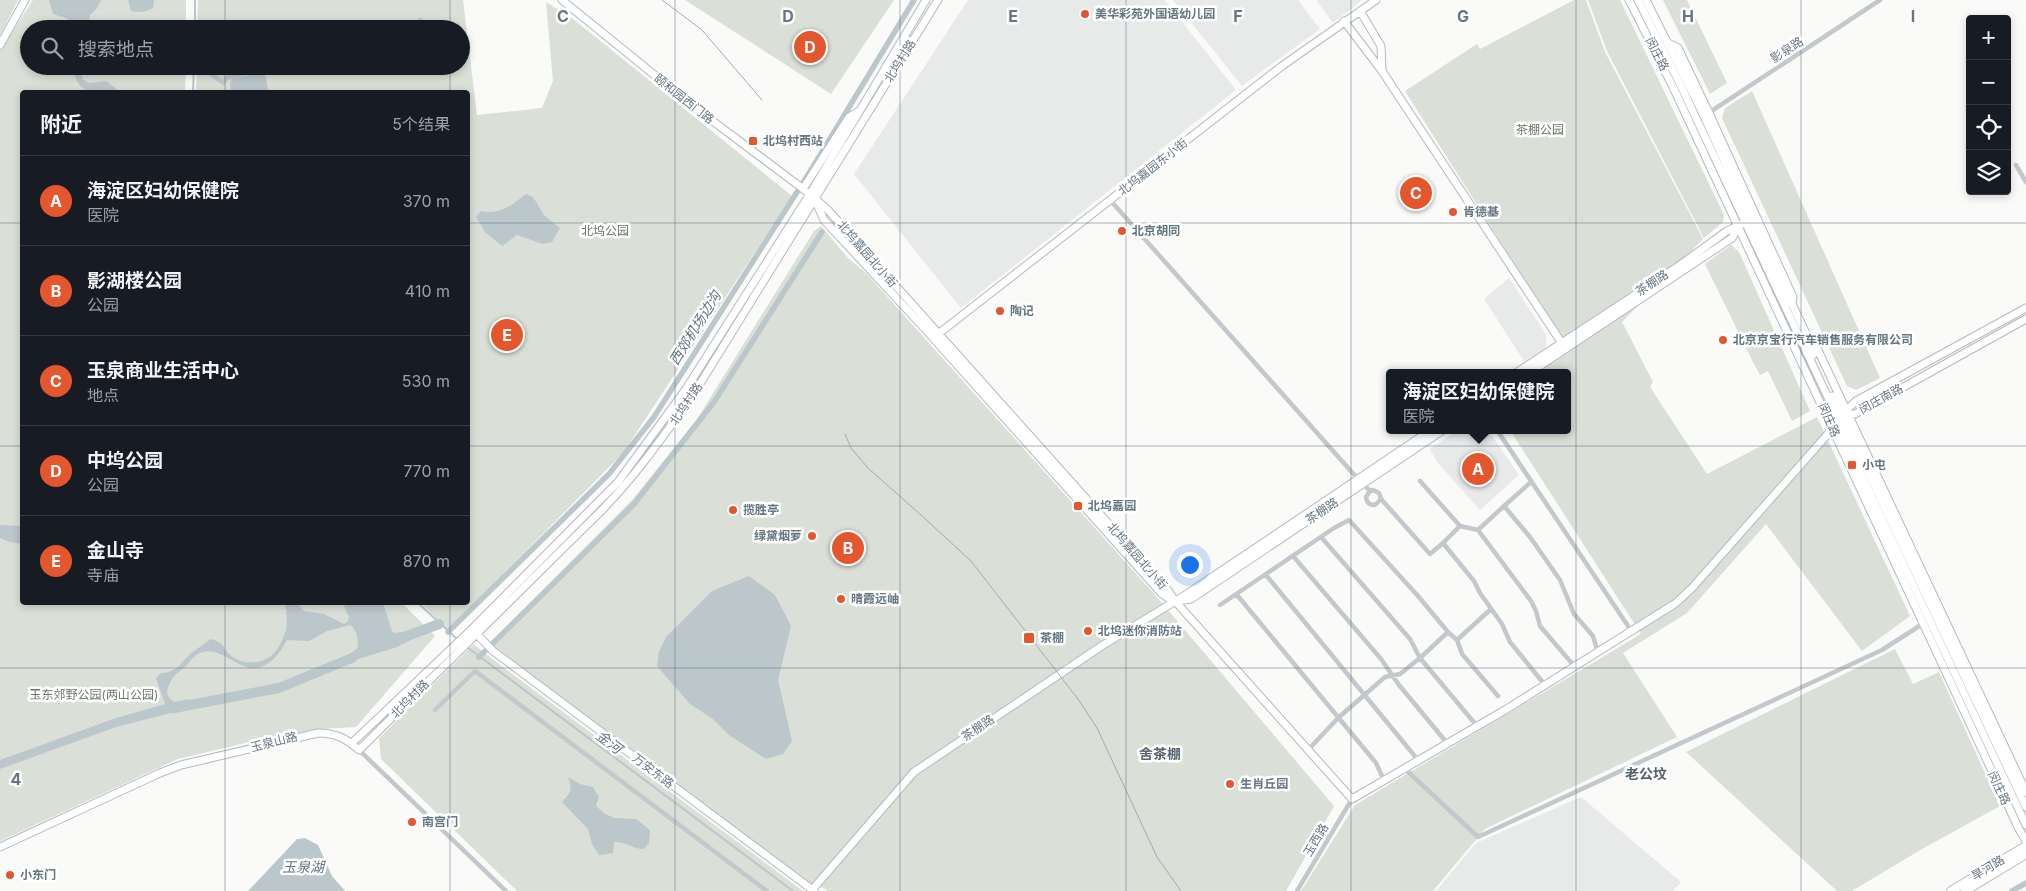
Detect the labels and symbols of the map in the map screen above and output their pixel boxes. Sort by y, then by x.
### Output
text: C [557,6,569,26]
text: D [782,6,794,26]
text: E [1008,6,1018,26]
place label: 美华彩苑外国语幼儿园 [1095,6,1215,21]
text: F [1233,6,1243,26]
text: G [1457,6,1469,26]
text: H [1682,6,1694,26]
text: I [1911,6,1915,26]
marker: 美华彩苑外国语幼儿园 [1079,8,1091,20]
pin: D [794,28,826,66]
street label: 影泉路 [1768,33,1806,66]
street label: 闵庄路 [1643,34,1672,73]
street label: 北坞村路 [880,36,919,85]
street label: 颐和园西门路 [651,71,717,127]
park label: 茶棚公园 [1516,122,1564,137]
place label: 北坞村西站 [763,133,823,148]
marker: 北坞村西站 [747,135,759,147]
street label: 北坞嘉园东小街 [1115,135,1190,198]
pin: C [1400,174,1432,212]
place label: 肯德基 [1463,204,1499,219]
marker: 肯德基 [1447,206,1459,218]
street label: 北坞嘉园北小街 [834,217,901,290]
park label: 北坞公园 [581,223,629,238]
place label: 北京胡同 [1132,223,1180,238]
marker: 北京胡同 [1116,225,1128,237]
street label: 茶棚路 [1633,266,1671,299]
water label: 西郊机场边沟 [665,286,725,368]
place label: 陶记 [1010,303,1034,318]
marker: 陶记 [994,305,1006,317]
pin: E [491,316,523,354]
place label: 北京京宝行汽车销售服务有限公司 [1733,332,1913,347]
marker: 北京京宝行汽车销售服务有限公司 [1717,334,1729,346]
street label: 北坞村路 [666,380,705,428]
street label: 闵庄南路 [1856,380,1905,417]
street label: 闵庄路 [1816,400,1843,439]
pin: A [1462,450,1494,488]
place label: 小屯 [1862,457,1886,472]
marker: 小屯 [1846,459,1858,471]
street label: 茶棚路 [1303,494,1341,527]
place label: 北坞嘉园 [1088,498,1136,513]
marker: 北坞嘉园 [1072,500,1084,512]
place label: 揽胜亭 [743,502,779,517]
marker: 揽胜亭 [727,504,739,516]
street label: 北坞嘉园北小街 [1104,519,1171,592]
place label: 绿黛烟萝 [754,528,802,543]
pin: B [832,529,864,567]
marker: 绿黛烟萝 [806,530,818,542]
your location [1177,552,1203,578]
place label: 晴霞远岫 [851,591,899,606]
marker: 晴霞远岫 [835,593,847,605]
place label: 北坞迷你消防站 [1098,623,1182,638]
marker: 北坞迷你消防站 [1082,625,1094,637]
place label: 茶棚 [1040,630,1064,645]
marker: 茶棚 [1022,631,1036,645]
street label: 北坞村路 [387,676,432,721]
park label: 玉东郊野公园(两山公园) [30,687,158,702]
street label: 茶棚路 [959,711,997,744]
water label: 金河 [593,726,628,759]
street label: 玉泉山路 [249,728,299,755]
district label: 舍茶棚 [1139,745,1181,762]
street label: 万安东路 [630,750,677,791]
district label: 老公坟 [1625,765,1667,782]
street label: 闵庄路 [1985,768,2014,807]
text: 4 [11,769,22,789]
place label: 生肖丘园 [1240,776,1288,791]
marker: 生肖丘园 [1224,778,1236,790]
place label: 南宫门 [422,814,458,829]
marker: 南宫门 [406,816,418,828]
street label: 玉西路 [1300,820,1331,859]
street label: 旱河路 [1968,852,2007,883]
water label: 玉泉湖 [282,858,326,875]
place label: 小东门 [20,867,56,882]
marker: 小东门 [4,869,16,881]

